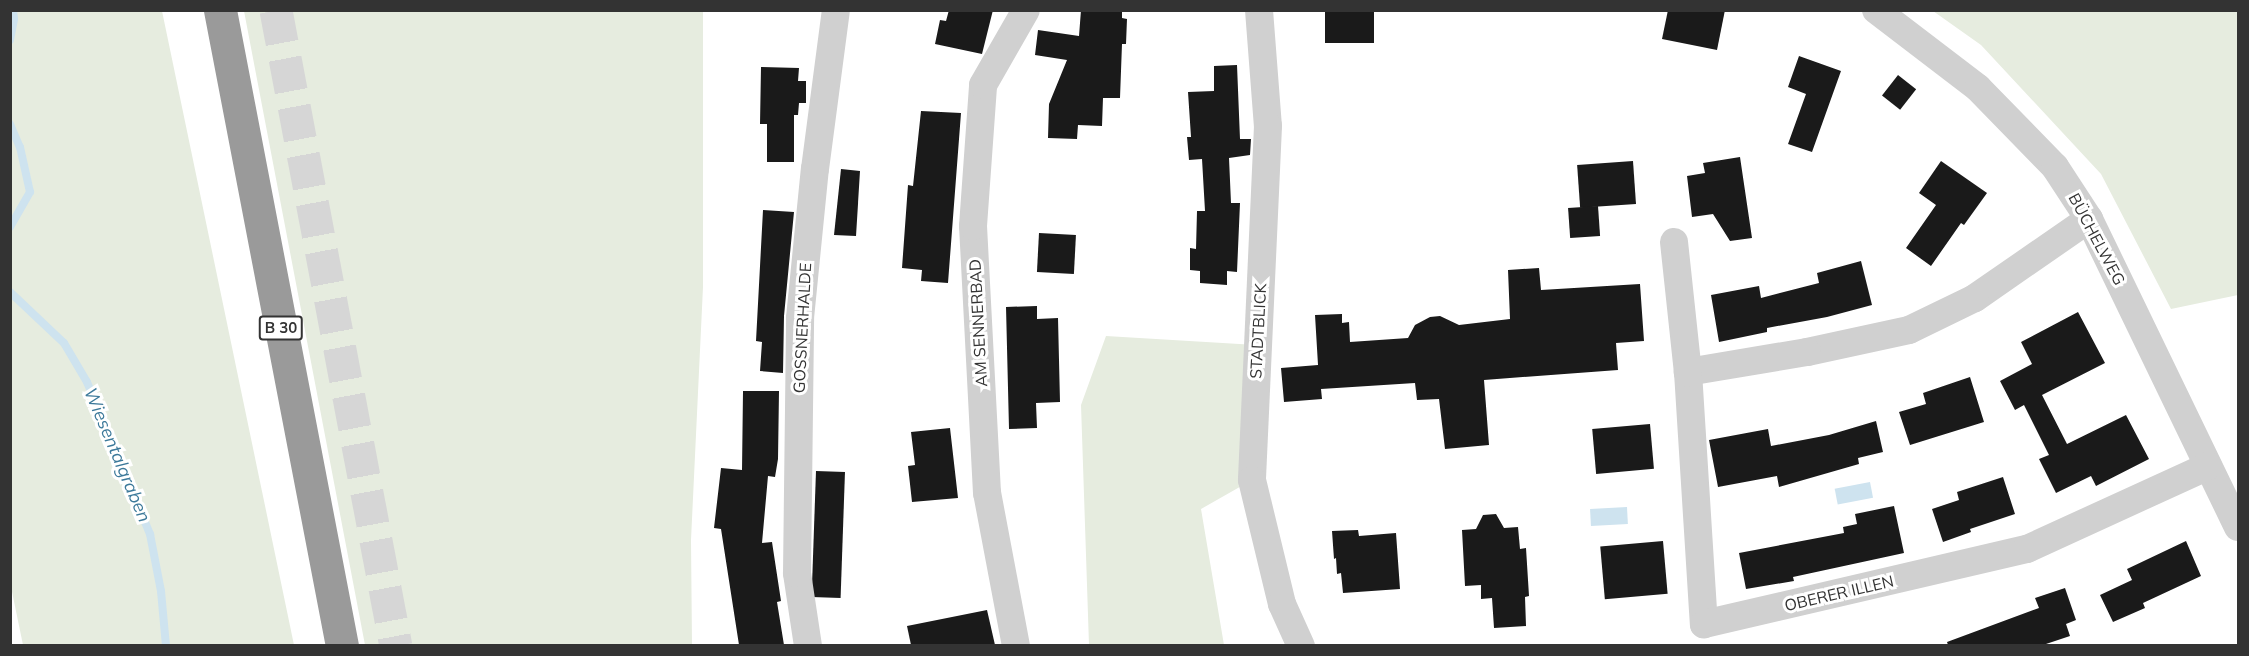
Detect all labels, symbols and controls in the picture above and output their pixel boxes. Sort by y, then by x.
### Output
street label: BÜCHELWEG [2065,190,2129,288]
street label: AM SENNERBAD [965,259,991,387]
street label: GOSSNERHALDE [789,262,815,394]
street label: STADTBLICK [1246,283,1270,379]
road number: B 30 [258,316,304,340]
water label: Wiesentalgraben [79,385,155,525]
street label: OBERER ILLEN [1783,571,1895,615]

